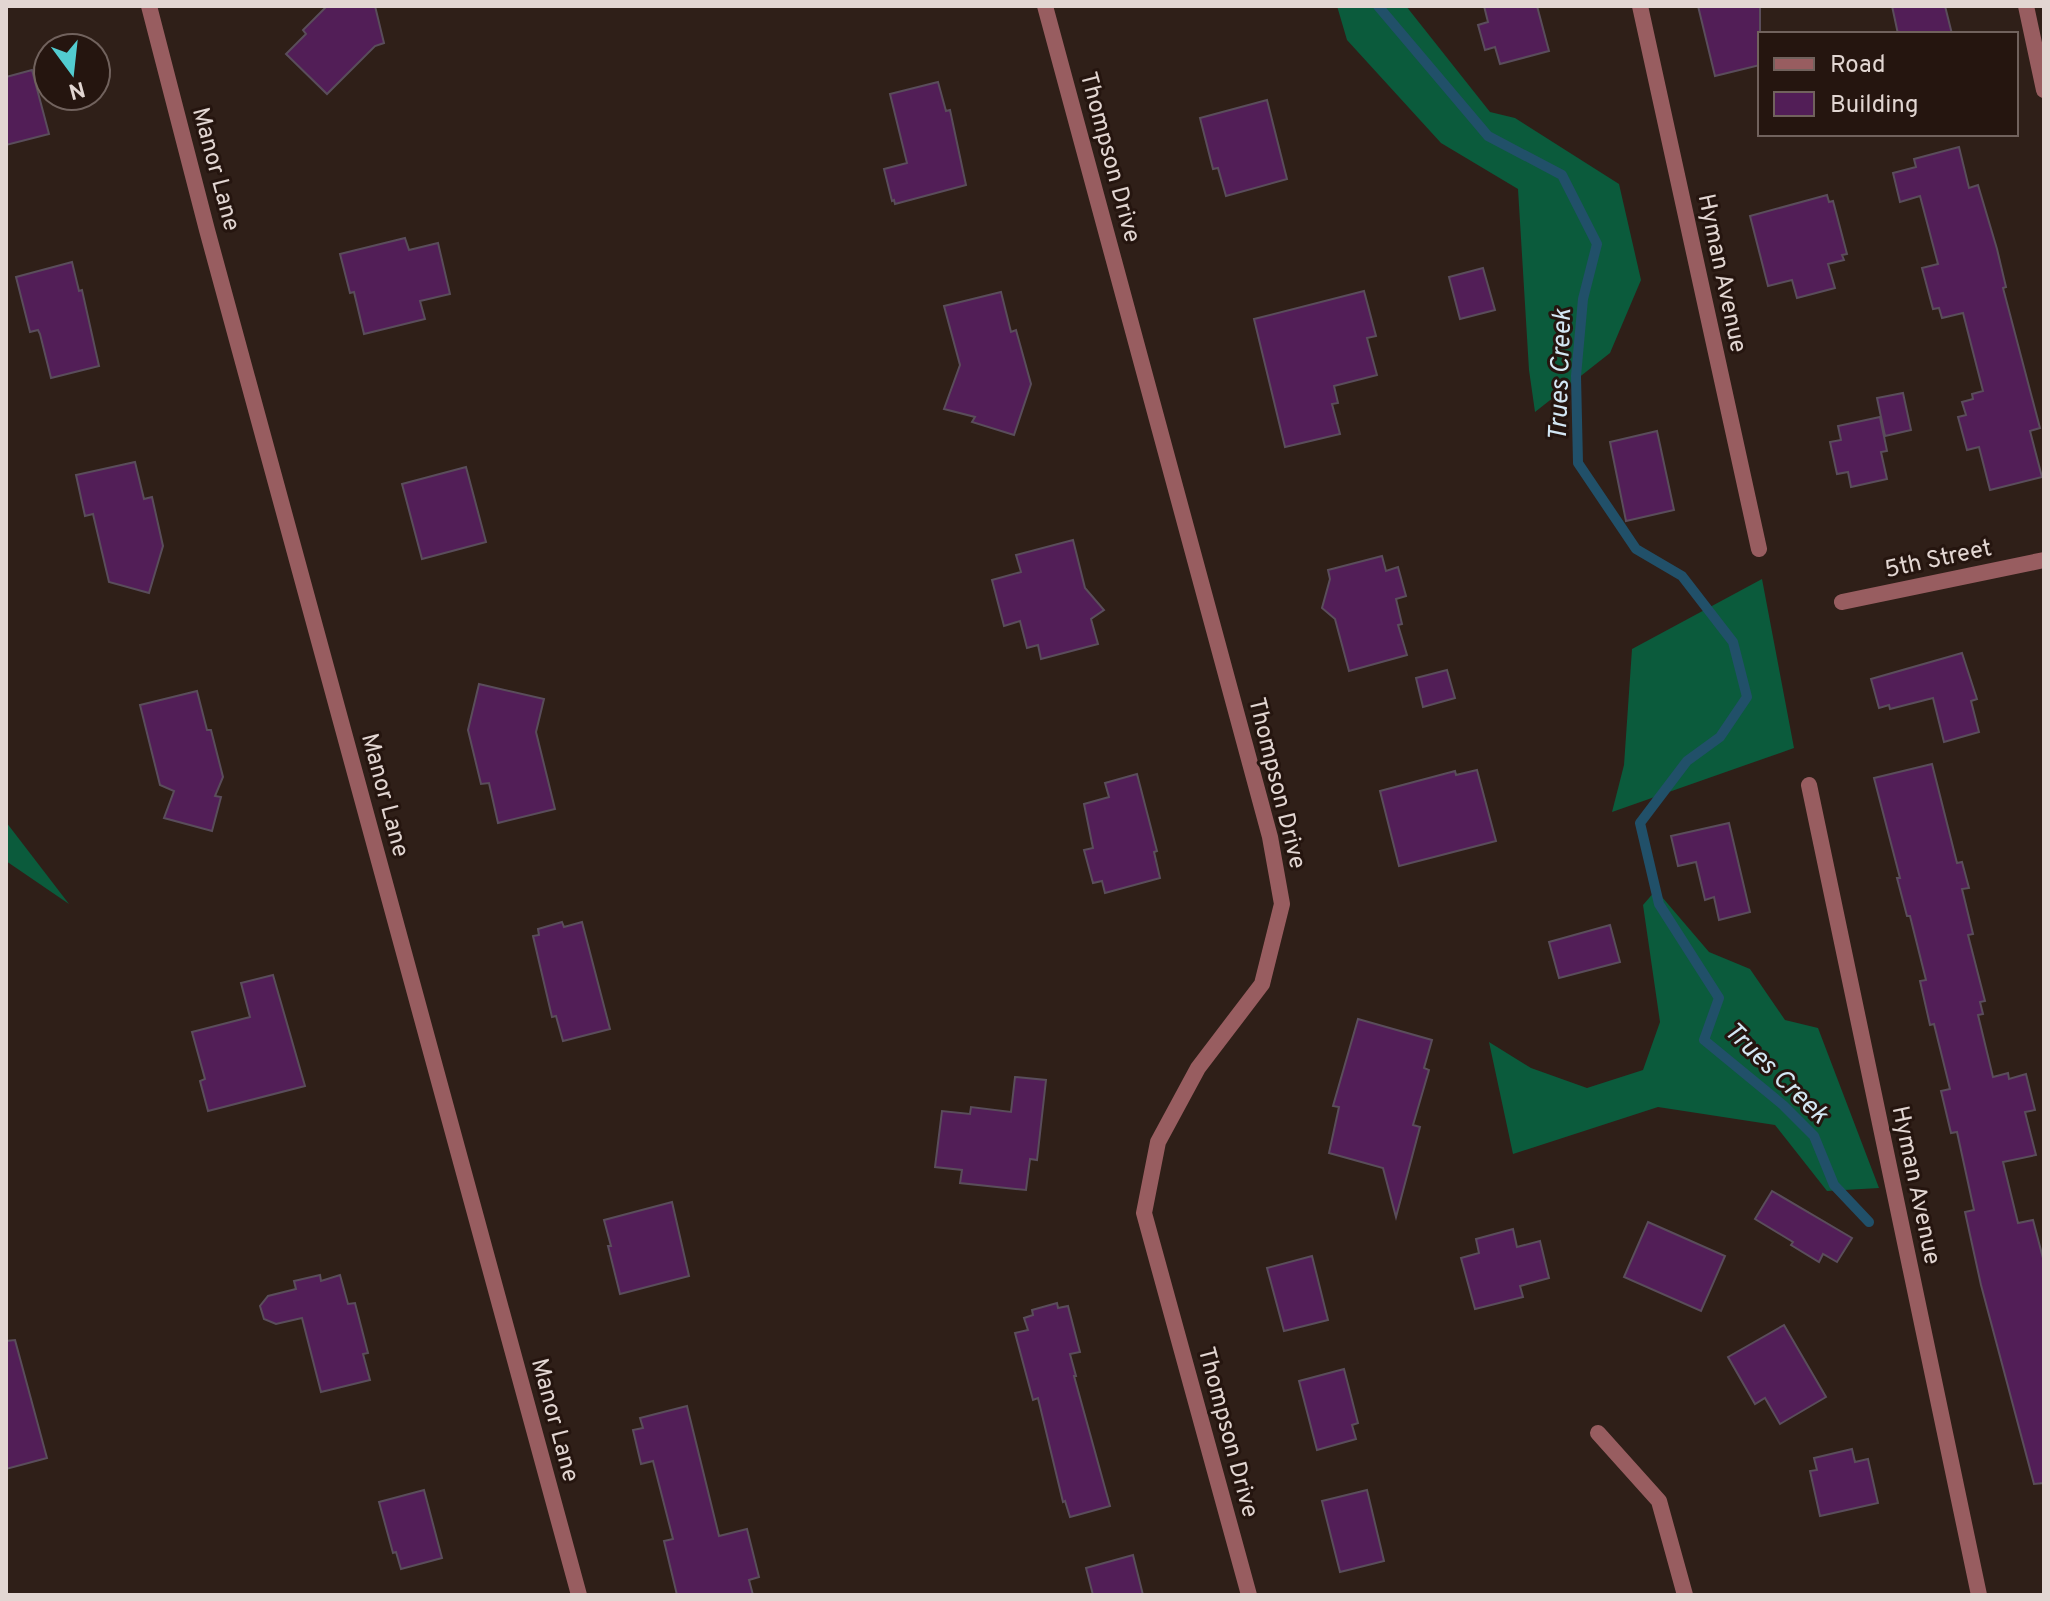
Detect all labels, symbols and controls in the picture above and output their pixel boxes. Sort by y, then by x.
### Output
north arrow [32,32,112,112]
legend [1758,32,2018,136]
text: Road [1830,51,1886,81]
street label: Thompson Drive [1072,69,1146,246]
text: N [65,74,88,104]
text: Building [1830,91,1919,121]
street label: Manor Lane [184,104,246,235]
street label: Hyman Avenue [1690,191,1753,356]
water label: Trues Creek [1543,307,1580,442]
street label: 5th Street [1882,534,1995,586]
street label: Thompson Drive [1240,695,1312,872]
street label: Manor Lane [353,730,415,861]
water label: Trues Creek [1716,1016,1835,1132]
street label: Hyman Avenue [1884,1103,1947,1268]
street label: Thompson Drive [1190,1344,1264,1521]
street label: Manor Lane [523,1355,585,1486]

